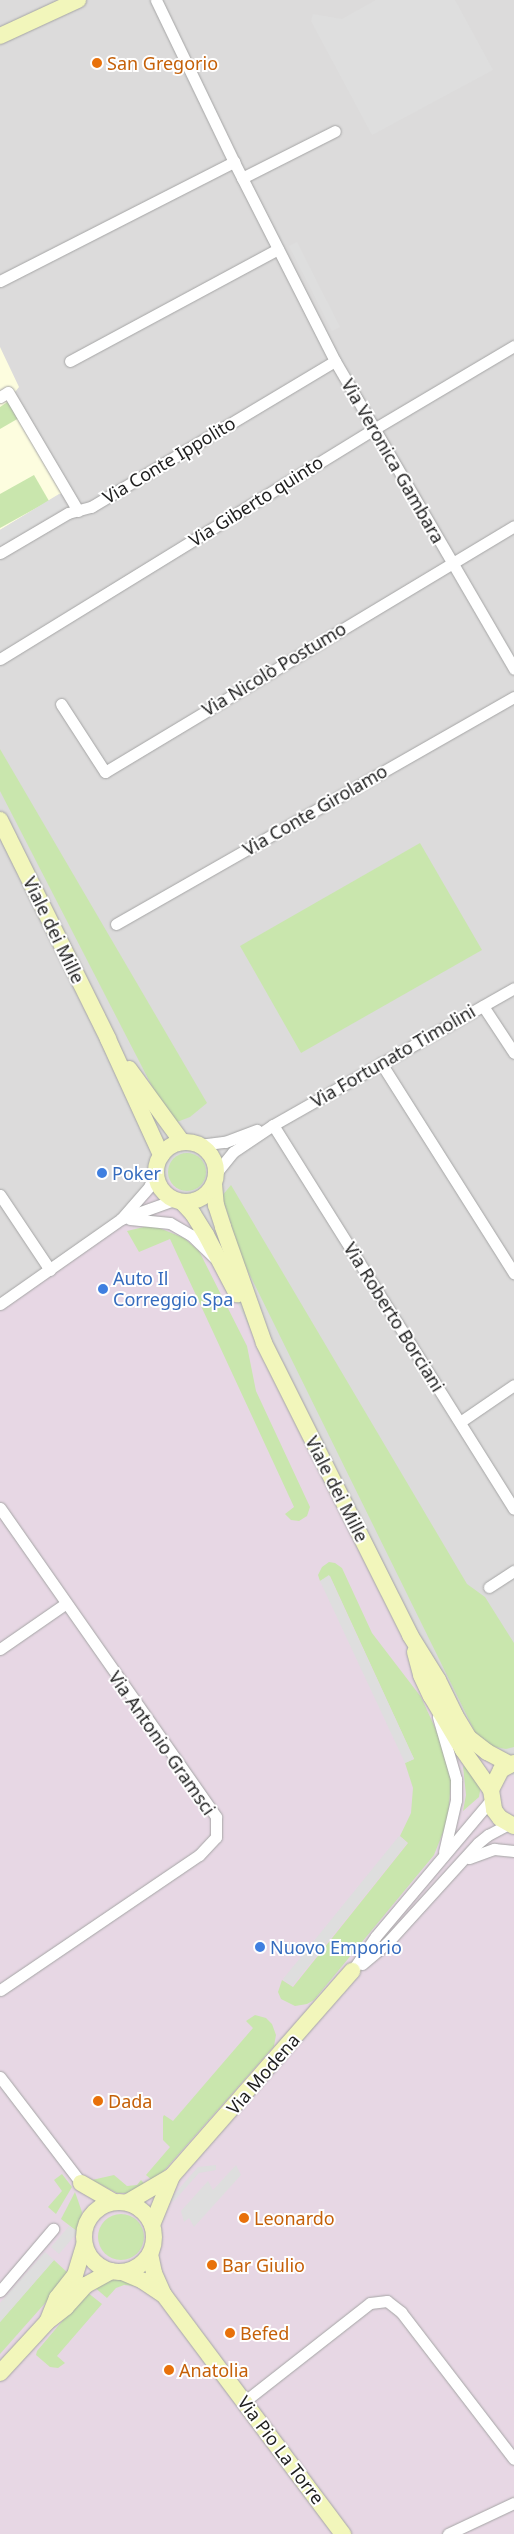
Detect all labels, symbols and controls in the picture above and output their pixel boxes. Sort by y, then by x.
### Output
place label: San Gregorio [107,52,218,74]
marker: San Gregorio [91,57,103,69]
street label: Via Veronica Gambara [337,375,449,547]
street label: Via Conte Ippolito [99,412,239,508]
street label: Via Giberto quinto [185,451,327,551]
street label: Via Nicolò Postumo [198,618,350,720]
street label: Via Conte Girolamo [239,760,391,860]
street label: Viale dei Mille [19,873,89,987]
street label: Via Fortunato Timolini [307,1000,479,1112]
place label: Poker [112,1162,161,1184]
marker: Poker [96,1167,108,1179]
street label: Via Roberto Borciani [339,1238,449,1396]
place label: Auto Il Correggio Spa [113,1268,233,1310]
marker: Auto Il Correggio Spa [97,1283,109,1295]
street label: Viale dei Mille [301,1432,373,1546]
street label: Via Antonio Gramsci [104,1667,220,1819]
place label: Nuovo Emporio [270,1936,402,1958]
marker: Nuovo Emporio [254,1941,266,1953]
street label: Via Modena [222,2029,304,2119]
place label: Dada [108,2090,152,2112]
marker: Dada [92,2095,104,2107]
place label: Leonardo [254,2207,335,2229]
marker: Leonardo [238,2212,250,2224]
place label: Bar Giulio [222,2254,305,2276]
marker: Bar Giulio [206,2259,218,2271]
place label: Befed [240,2322,289,2344]
marker: Befed [224,2327,236,2339]
place label: Anatolia [179,2359,248,2381]
marker: Anatolia [163,2364,175,2376]
street label: Via Pio La Torre [233,2392,329,2508]

